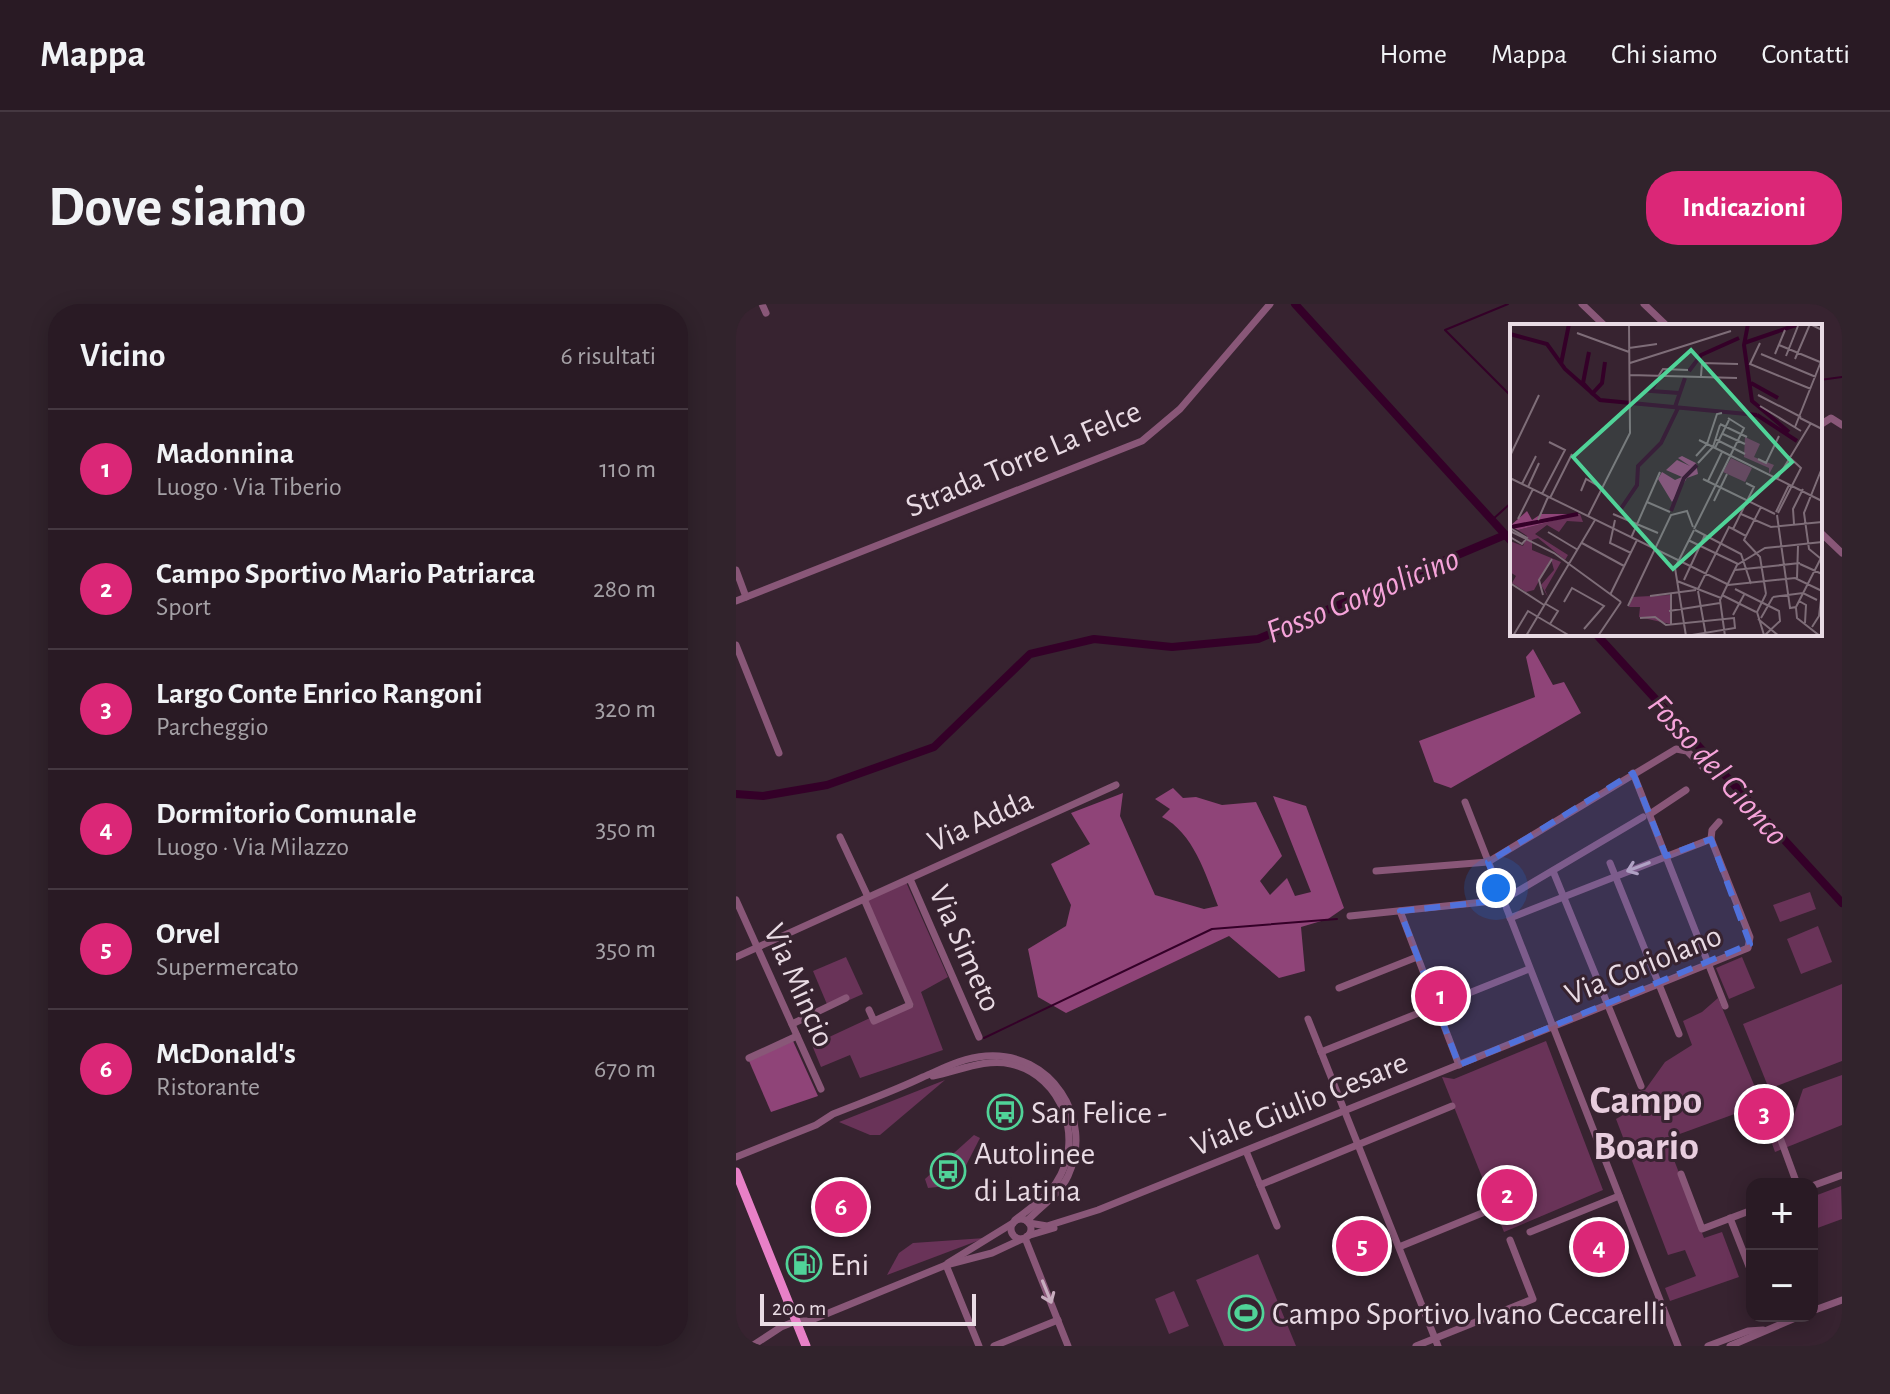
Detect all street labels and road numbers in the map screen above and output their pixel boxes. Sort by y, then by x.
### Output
street label: Strada Torre La Felce [901,395,1146,523]
street label: Via Adda [923,784,1038,858]
street label: Via Simeto [923,880,1007,1016]
street label: Via Mincio [758,919,840,1052]
street label: Via Coriolano [1561,919,1726,1011]
street label: Viale Giulio Cesare [1187,1046,1412,1162]

